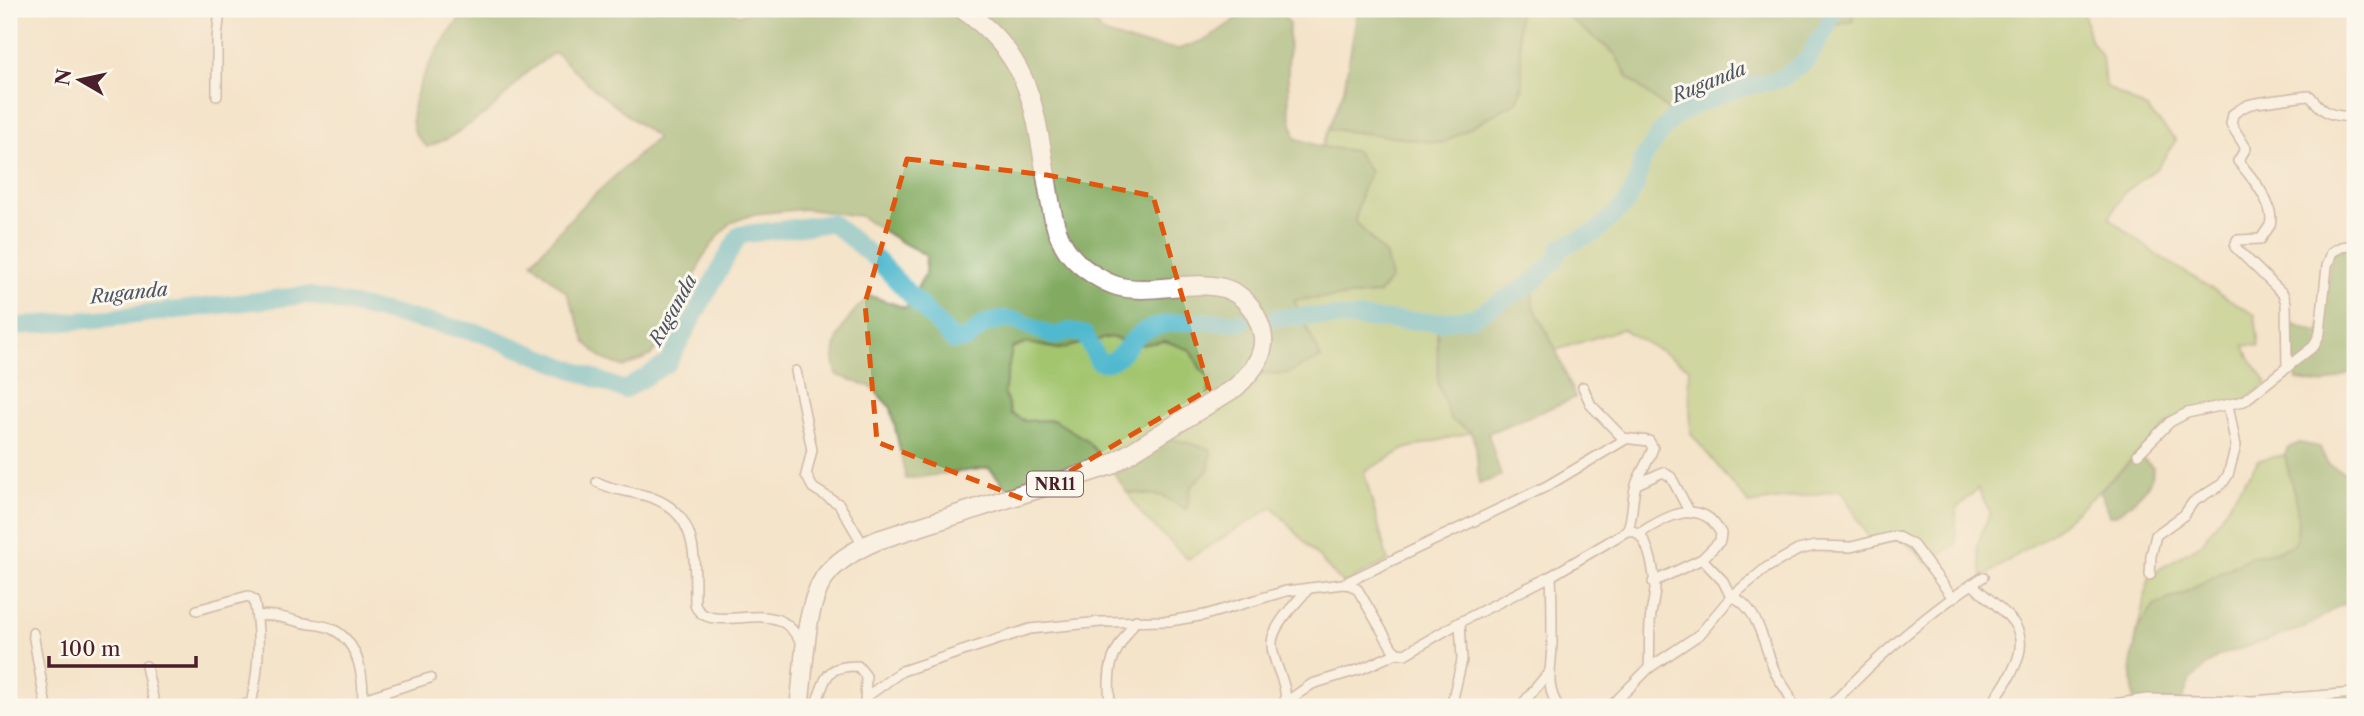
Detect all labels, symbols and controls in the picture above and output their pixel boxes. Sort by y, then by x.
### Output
north arrow [46,46,116,116]
water label: Ruganda [1667,56,1750,108]
text: N [51,67,76,87]
water label: Ruganda [643,270,702,351]
water label: Ruganda [87,277,170,309]
road number: NR11 [1027,471,1083,496]
scale bar [49,625,196,669]
text: 100 m [60,636,121,661]

